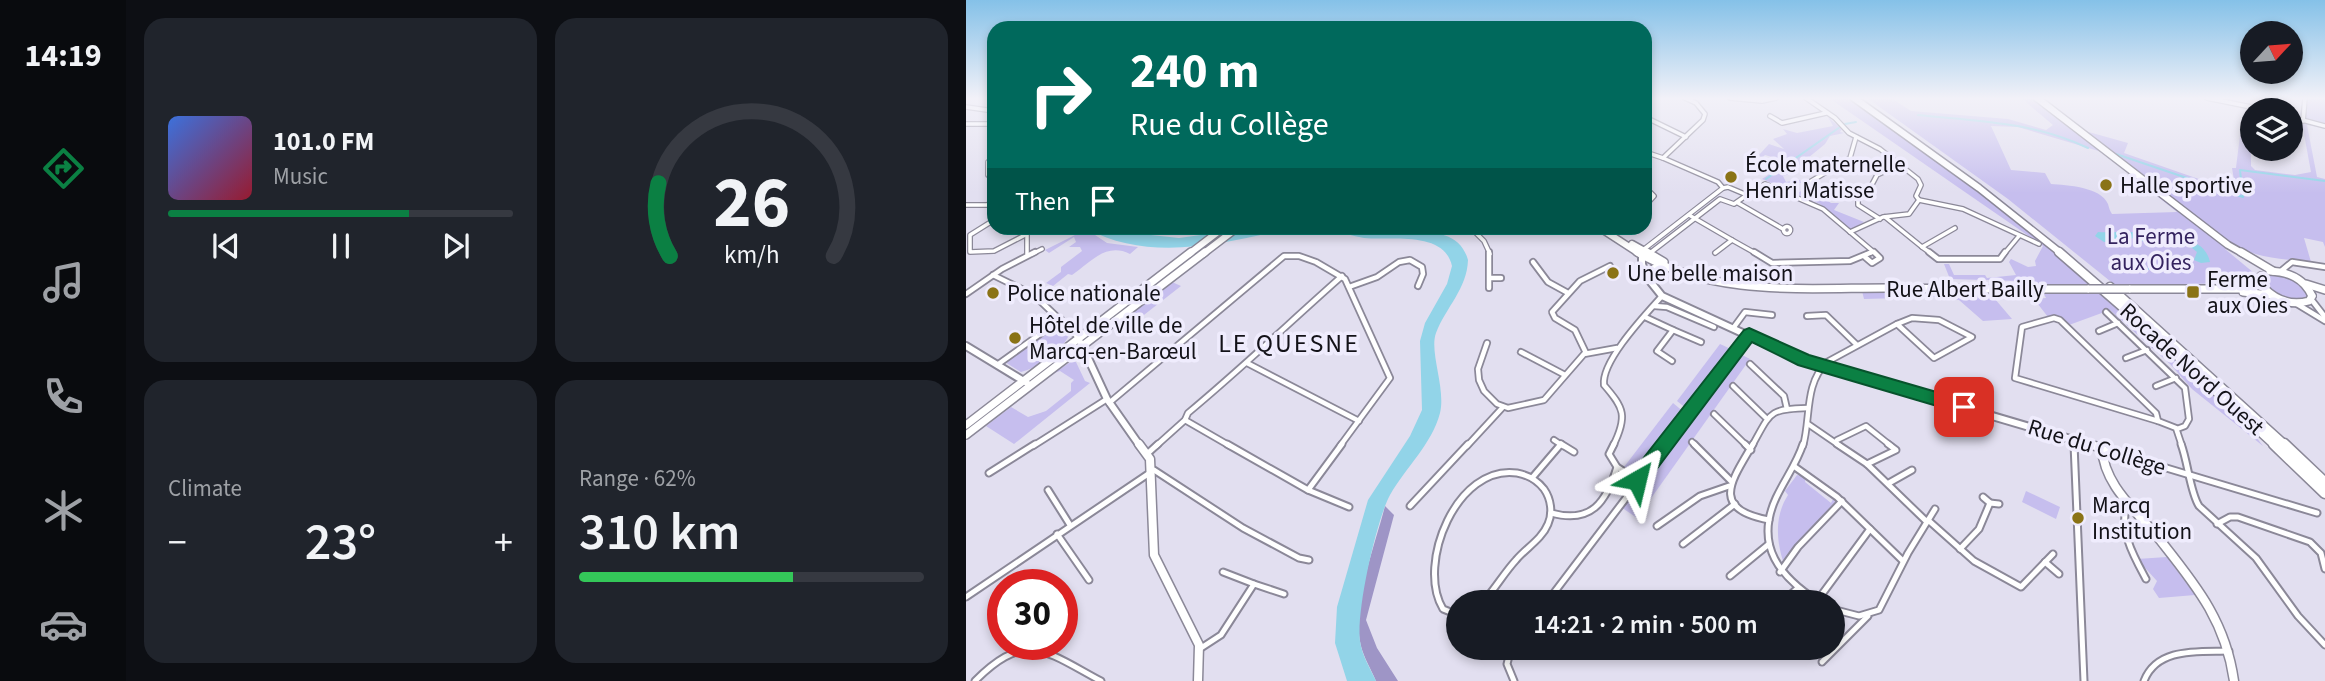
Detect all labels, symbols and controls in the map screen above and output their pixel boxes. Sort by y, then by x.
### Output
north arrow [2240,21,2303,84]
map controls [2240,21,2303,161]
text: 14:19 [24,33,102,79]
text: 240 m [1130,37,1259,107]
icon: right [1015,49,1106,140]
button: layers [2240,98,2303,161]
text: Rue du Collège [1130,102,1329,148]
text: 101.0 FM [273,123,374,160]
icon: directions [39,144,88,193]
place label: École maternelle Henri Matisse [1745,148,1906,207]
text: 26 [713,152,790,256]
text: Music [273,160,328,193]
marker: École maternelle Henri Matisse [1723,169,1739,185]
place label: Halle sportive [2120,169,2253,202]
marker: Halle sportive [2098,177,2114,193]
icon: arrive [1084,182,1122,220]
text: Then [1015,183,1070,220]
park label: La Ferme aux Oies [2107,220,2195,279]
icon: previous [207,227,245,265]
icon: pause [322,227,360,265]
icon: next [437,227,475,265]
text: km/h [724,237,779,273]
place label: Une belle maison [1627,257,1793,290]
icon: music [39,258,88,307]
place label: Ferme aux Oies [2207,263,2288,322]
marker: Une belle maison [1605,265,1621,281]
street label: Rue Albert Bailly [1886,273,2044,306]
place label: Police nationale [1007,277,1161,310]
marker: Ferme aux Oies [2185,284,2201,300]
marker: Police nationale [985,285,1001,301]
street label: Rocade Nord Ouest [2112,295,2272,443]
place label: Hôtel de ville de Marcq-en-Barœul [1029,309,1197,368]
district label: LE QUESNE [1218,325,1360,362]
marker: Hôtel de ville de Marcq-en-Barœul [1007,330,1023,346]
icon: phone [39,372,88,421]
pin [1934,377,1994,437]
icon: arrive [1945,388,1983,426]
street label: Rue du Collège [2024,410,2170,484]
position arrow [1600,443,1674,517]
text: Range · 62% [579,462,696,495]
text: Climate [168,472,242,505]
icon: climate [39,486,88,535]
place label: Marcq Institution [2092,489,2192,548]
text: 310 km [579,496,740,570]
text: 23° [305,506,376,580]
marker: Marcq Institution [2070,510,2086,526]
text: − [168,516,187,570]
text: + [494,516,513,570]
speed limit sign: 30 [987,569,1078,660]
icon: car [39,600,88,649]
text: 14:21 · 2 min · 500 m [1533,606,1758,643]

